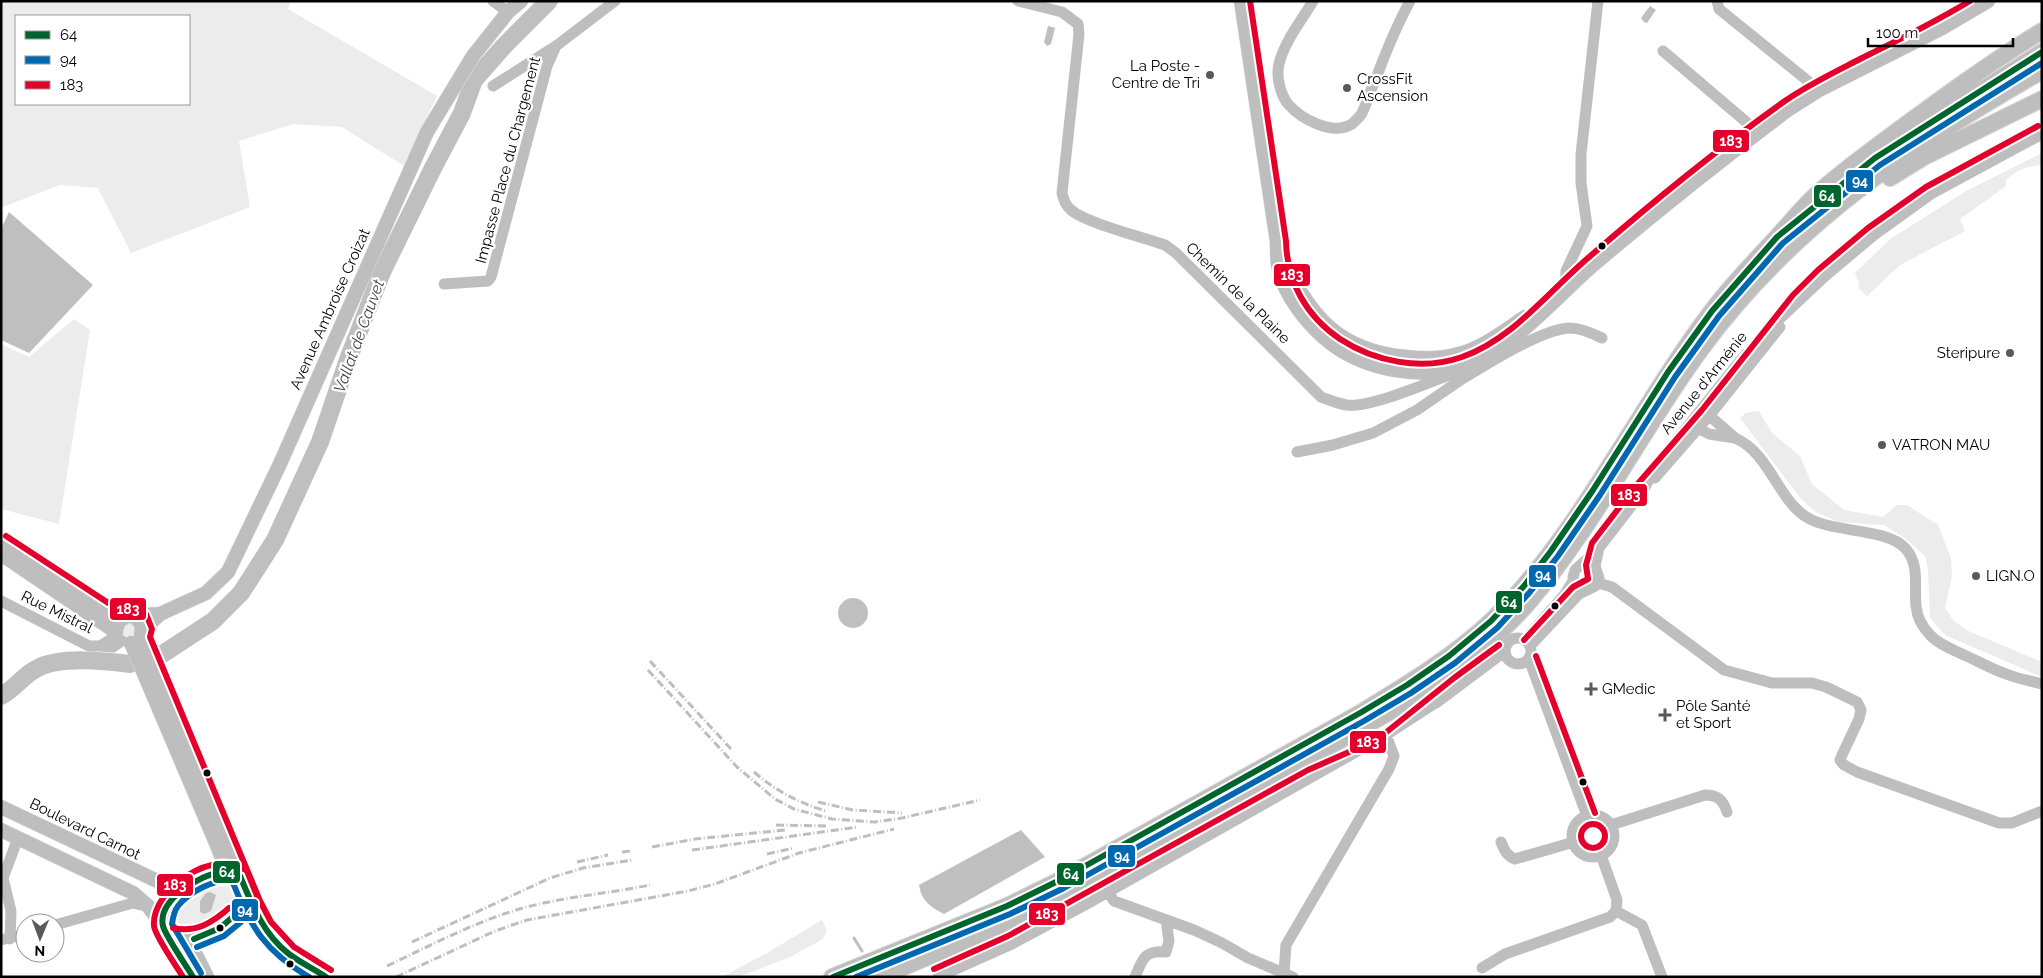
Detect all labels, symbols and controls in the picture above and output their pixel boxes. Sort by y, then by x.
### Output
legend [15,15,190,105]
scale bar [1868,15,2013,47]
text: 100 m [1876,24,1918,42]
text: 64 [60,26,77,44]
text: 94 [60,51,77,69]
street label: Impasse Place du Chargement [472,55,544,265]
place label: La Poste - Centre de Tri [1112,57,1200,92]
marker: La Poste - Centre de Tri [1204,69,1216,81]
place label: CrossFit Ascension [1357,70,1428,105]
text: 183 [60,76,83,94]
marker: CrossFit Ascension [1341,82,1353,94]
line badge: 183 [1712,129,1750,153]
text: 183 [1719,133,1743,149]
line badge: 94 [1845,169,1874,193]
text: 94 [1852,173,1868,189]
line badge: 64 [1813,184,1842,208]
text: 64 [1819,188,1835,204]
street label: Avenue Ambroise Croizat [286,226,374,392]
street label: Chemin de la Plaine [1182,239,1294,348]
unlabelled marker [1597,241,1607,251]
line badge: 183 [1273,263,1311,287]
text: 183 [1280,267,1304,283]
water label: Vallat de Cauvet [330,276,389,395]
street label: Avenue d'Arménie [1657,328,1751,438]
place label: Steripure [1937,344,2000,362]
marker: Steripure [2004,347,2016,359]
place label: VATRON MAU [1892,436,1990,454]
marker: VATRON MAU [1876,439,1888,451]
line badge: 183 [1610,483,1648,507]
text: 183 [1617,487,1641,503]
line badge: 94 [1528,564,1557,588]
text: 94 [1535,567,1551,583]
place label: LIGN.O [1986,567,2035,585]
marker: LIGN.O [1970,570,1982,582]
street label: Rue Mistral [18,587,97,637]
line badge: 64 [1495,590,1523,614]
text: 64 [1501,594,1517,610]
line badge: 183 [109,597,147,621]
text: 183 [116,601,140,617]
unlabelled marker [1550,601,1560,611]
place label: GMedic [1602,680,1655,698]
marker: GMedic [1584,682,1598,696]
place label: Pôle Santé et Sport [1676,697,1751,732]
marker: Pôle Santé et Sport [1658,708,1672,722]
line badge: 183 [1349,730,1387,754]
text: 183 [1356,734,1380,750]
unlabelled marker [202,768,212,778]
unlabelled marker [1578,777,1588,787]
street label: Boulevard Carnot [27,794,143,864]
line badge: 94 [1107,844,1136,868]
text: 94 [1114,848,1130,864]
line badge: 64 [212,860,241,884]
line badge: 64 [1056,862,1085,886]
text: 64 [219,864,235,880]
text: 64 [1063,866,1079,882]
line badge: 183 [156,873,194,897]
text: 183 [163,877,187,893]
line badge: 94 [231,898,259,922]
text: 94 [237,902,253,918]
line badge: 183 [1028,902,1066,926]
text: 183 [1035,906,1059,922]
north arrow [15,913,65,963]
unlabelled marker [215,923,225,933]
text: N [34,943,45,959]
unlabelled marker [285,959,295,969]

